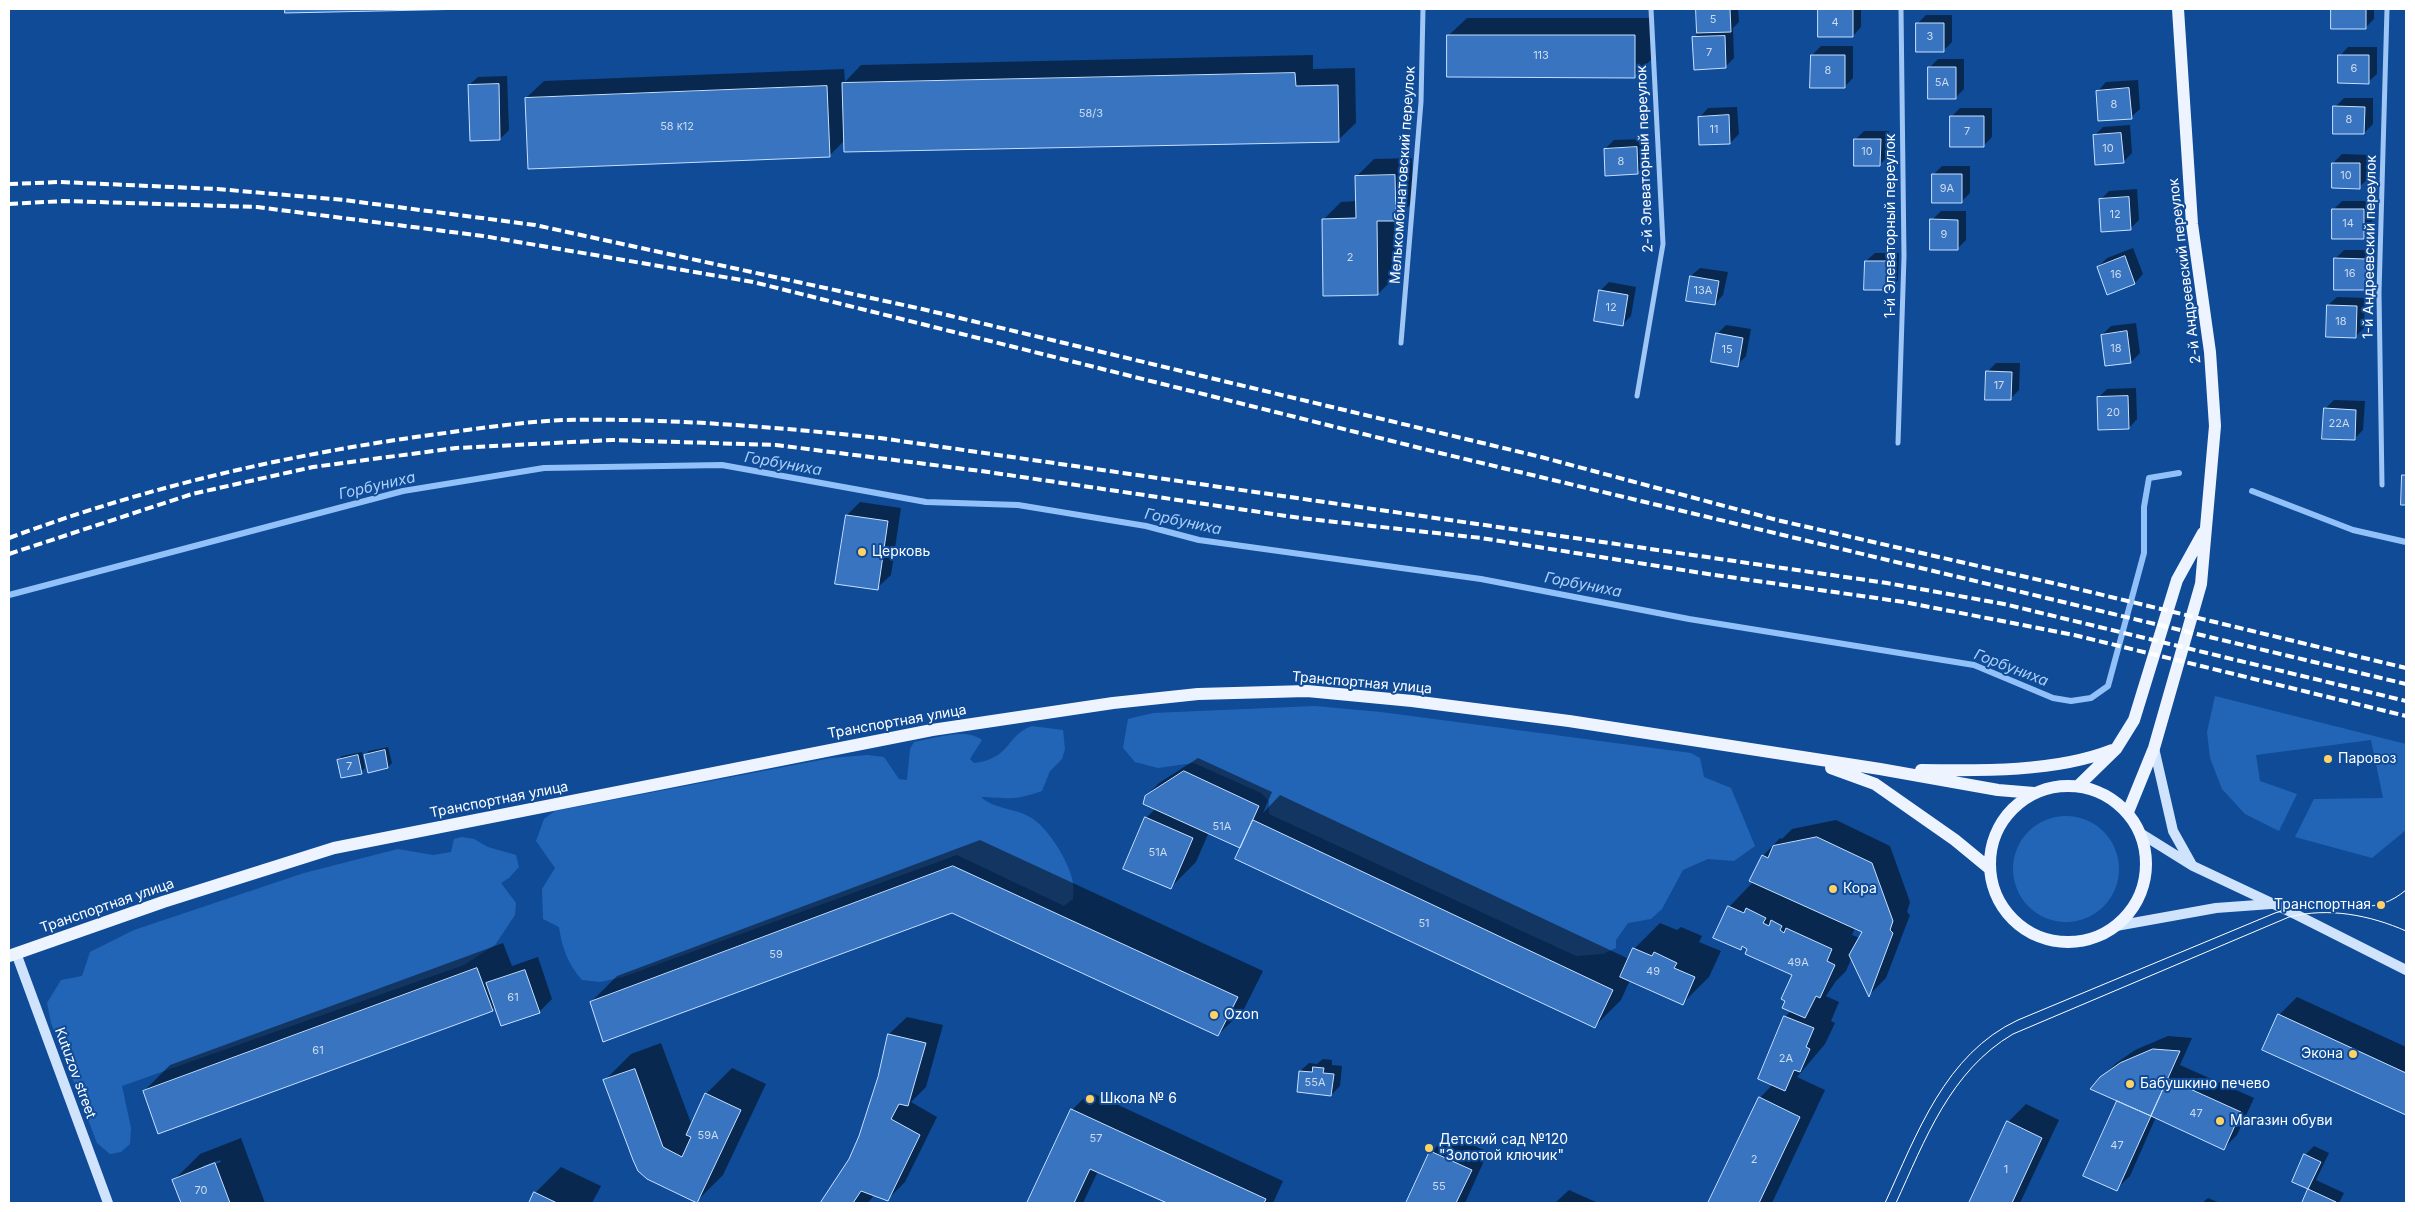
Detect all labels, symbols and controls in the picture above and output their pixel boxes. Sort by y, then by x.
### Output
house number: 5 [1710,13,1716,27]
house number: 4 [1831,16,1839,30]
house number: 3 [1927,30,1933,44]
house number: 7 [1706,46,1712,60]
house number: 113 [1533,49,1549,63]
house number: 6 [2351,62,2357,76]
house number: 8 [1825,64,1831,78]
street label: Мелькомбинатовский переулок [1387,65,1419,285]
street label: 2-й Элеваторный переулок [1633,65,1657,253]
house number: 5А [1935,76,1949,90]
house number: 8 [2111,98,2117,112]
house number: 58/3 [1079,107,1103,121]
house number: 8 [2346,113,2352,127]
house number: 58 к12 [660,120,694,134]
house number: 11 [1710,123,1718,137]
house number: 7 [1964,125,1970,139]
street label: 1-й Элеваторный переулок [1883,134,1899,318]
house number: 10 [2102,142,2114,156]
house number: 10 [1861,145,1873,159]
house number: 8 [1618,155,1624,169]
street label: 1-й Андреевский переулок [2360,155,2380,339]
house number: 10 [2340,169,2352,183]
street label: 2-й Андреевский переулок [2165,177,2205,365]
house number: 9А [1940,182,1954,196]
house number: 12 [2109,208,2121,222]
house number: 14 [2342,217,2354,231]
house number: 9 [1941,228,1947,242]
house number: 2 [1347,251,1353,265]
house number: 16 [2344,267,2356,281]
house number: 16 [2110,268,2122,282]
house number: 13А [1694,284,1712,298]
house number: 12 [1605,301,1617,315]
house number: 18 [2335,315,2347,329]
house number: 18 [2110,342,2122,356]
house number: 15 [1721,343,1733,357]
house number: 17 [1994,379,2004,393]
house number: 20 [2106,406,2120,420]
house number: 22А [2328,417,2350,431]
water label: Горбуниха [743,448,823,480]
water label: Горбуниха [337,468,417,504]
water label: Горбуниха [1143,505,1223,539]
place label: Церковь [872,544,930,560]
marker: Церковь [856,546,868,558]
water label: Горбуниха [1543,569,1623,601]
water label: Горбуниха [1971,646,2051,690]
street label: Транспортная улица [1291,669,1433,697]
street label: Транспортная улица [826,702,968,742]
place label: Паровоз [2338,751,2396,767]
marker: Паровоз [2322,753,2334,765]
house number: 7 [346,760,352,774]
street label: Транспортная улица [428,778,570,822]
house number: 51А [1213,820,1231,834]
house number: 51А [1149,846,1167,860]
street label: Транспортная улица [38,875,176,937]
place label: Кора [1843,881,1877,897]
marker: Кора [1827,883,1839,895]
place label: Транспортная [2274,897,2371,913]
marker: Транспортная [2375,899,2387,911]
house number: 51 [1418,917,1430,931]
house number: 59 [769,948,783,962]
house number: 49А [1787,956,1809,970]
house number: 49 [1646,965,1660,979]
house number: 61 [507,991,519,1005]
place label: Ozon [1224,1007,1259,1023]
marker: Ozon [1208,1009,1220,1021]
street label: Kutuzov street [51,1025,99,1121]
house number: 61 [312,1044,324,1058]
place label: Экона [2301,1046,2343,1062]
marker: Экона [2347,1048,2359,1060]
house number: 2А [1779,1052,1793,1066]
house number: 55А [1305,1076,1325,1090]
place label: Бабушкино печево [2140,1076,2270,1092]
marker: Бабушкино печево [2124,1078,2136,1090]
place label: Школа № 6 [1100,1091,1177,1107]
marker: Школа № 6 [1084,1093,1096,1105]
house number: 47 [2189,1107,2203,1121]
place label: Магазин обуви [2230,1113,2333,1129]
marker: Магазин обуви [2214,1115,2226,1127]
house number: 59А [697,1129,719,1143]
house number: 57 [1090,1132,1102,1146]
place label: Детский сад №120 "Золотой ключик" [1439,1132,1568,1164]
house number: 47 [2110,1139,2124,1153]
marker: Детский сад №120 "Золотой ключик" [1423,1142,1435,1154]
house number: 2 [1751,1153,1757,1167]
house number: 1 [2004,1163,2008,1177]
house number: 55 [1432,1180,1446,1194]
house number: 70 [195,1184,207,1198]

